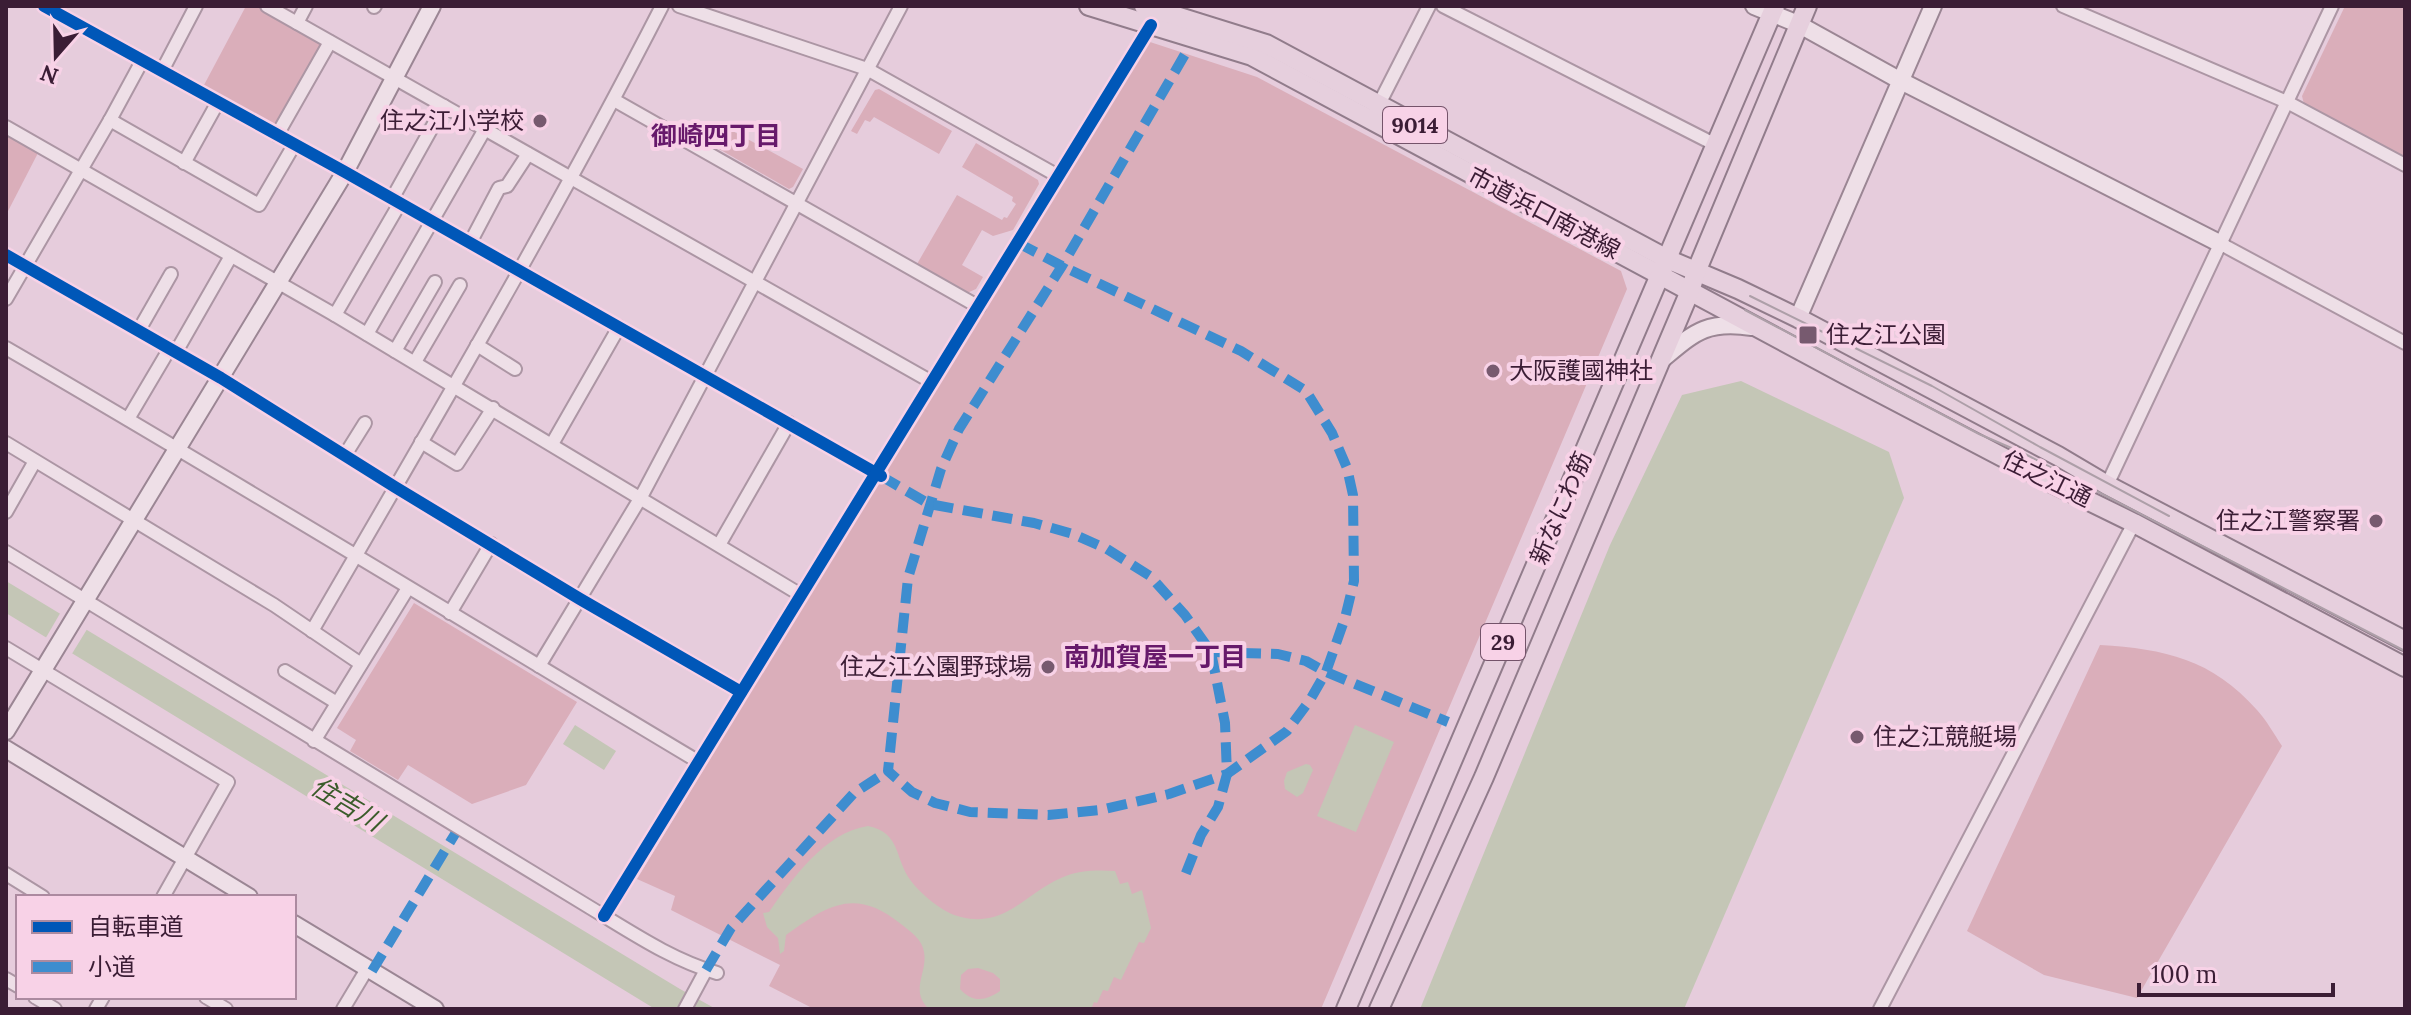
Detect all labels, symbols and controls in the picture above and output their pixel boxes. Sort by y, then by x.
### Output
north arrow [16,16,96,96]
text: N [36,59,62,91]
place label: 住之江小学校 [380,105,524,136]
road number: 9014 [1383,107,1447,143]
marker: 住之江小学校 [531,112,549,130]
district label: 御崎四丁目 [651,119,781,152]
street label: 市道浜口南港線 [1463,159,1626,266]
place label: 住之江公園 [1826,319,1946,350]
marker: 住之江公園 [1797,324,1819,346]
place label: 大阪護國神社 [1509,355,1653,386]
marker: 大阪護國神社 [1484,362,1502,380]
street label: 住之江通 [1997,444,2097,514]
street label: 新なにわ筋 [1523,447,1598,569]
place label: 住之江警察署 [2216,505,2360,536]
marker: 住之江警察署 [2367,512,2385,530]
road number: 29 [1481,624,1525,660]
district label: 南加賀屋一丁目 [1064,640,1246,673]
place label: 住之江公園野球場 [840,651,1032,682]
marker: 住之江公園野球場 [1039,658,1057,676]
place label: 住之江競艇場 [1873,721,2017,752]
marker: 住之江競艇場 [1848,728,1866,746]
water label: 住吉川 [305,769,392,839]
legend [16,895,296,999]
text: 自転車道 [88,911,184,942]
scale bar [2139,947,2333,997]
text: 小道 [88,951,136,982]
text: 100 m [2151,959,2217,990]

